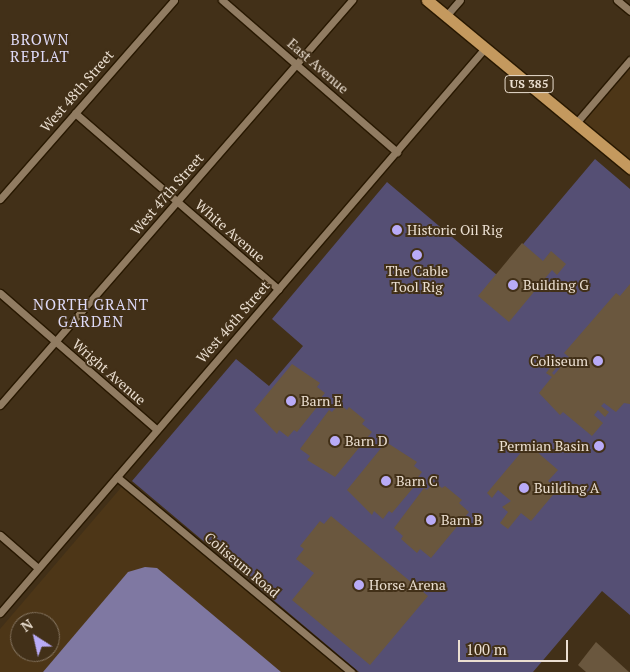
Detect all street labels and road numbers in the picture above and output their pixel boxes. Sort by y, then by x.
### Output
street label: East Avenue [284,35,352,97]
street label: West 48th Street [37,47,117,135]
road number: US 385 [504,74,554,94]
street label: West 47th Street [127,150,207,238]
street label: White Avenue [192,196,268,266]
street label: West 46th Street [193,278,273,366]
street label: Wright Avenue [69,336,149,408]
street label: Coliseum Road [201,529,283,601]

